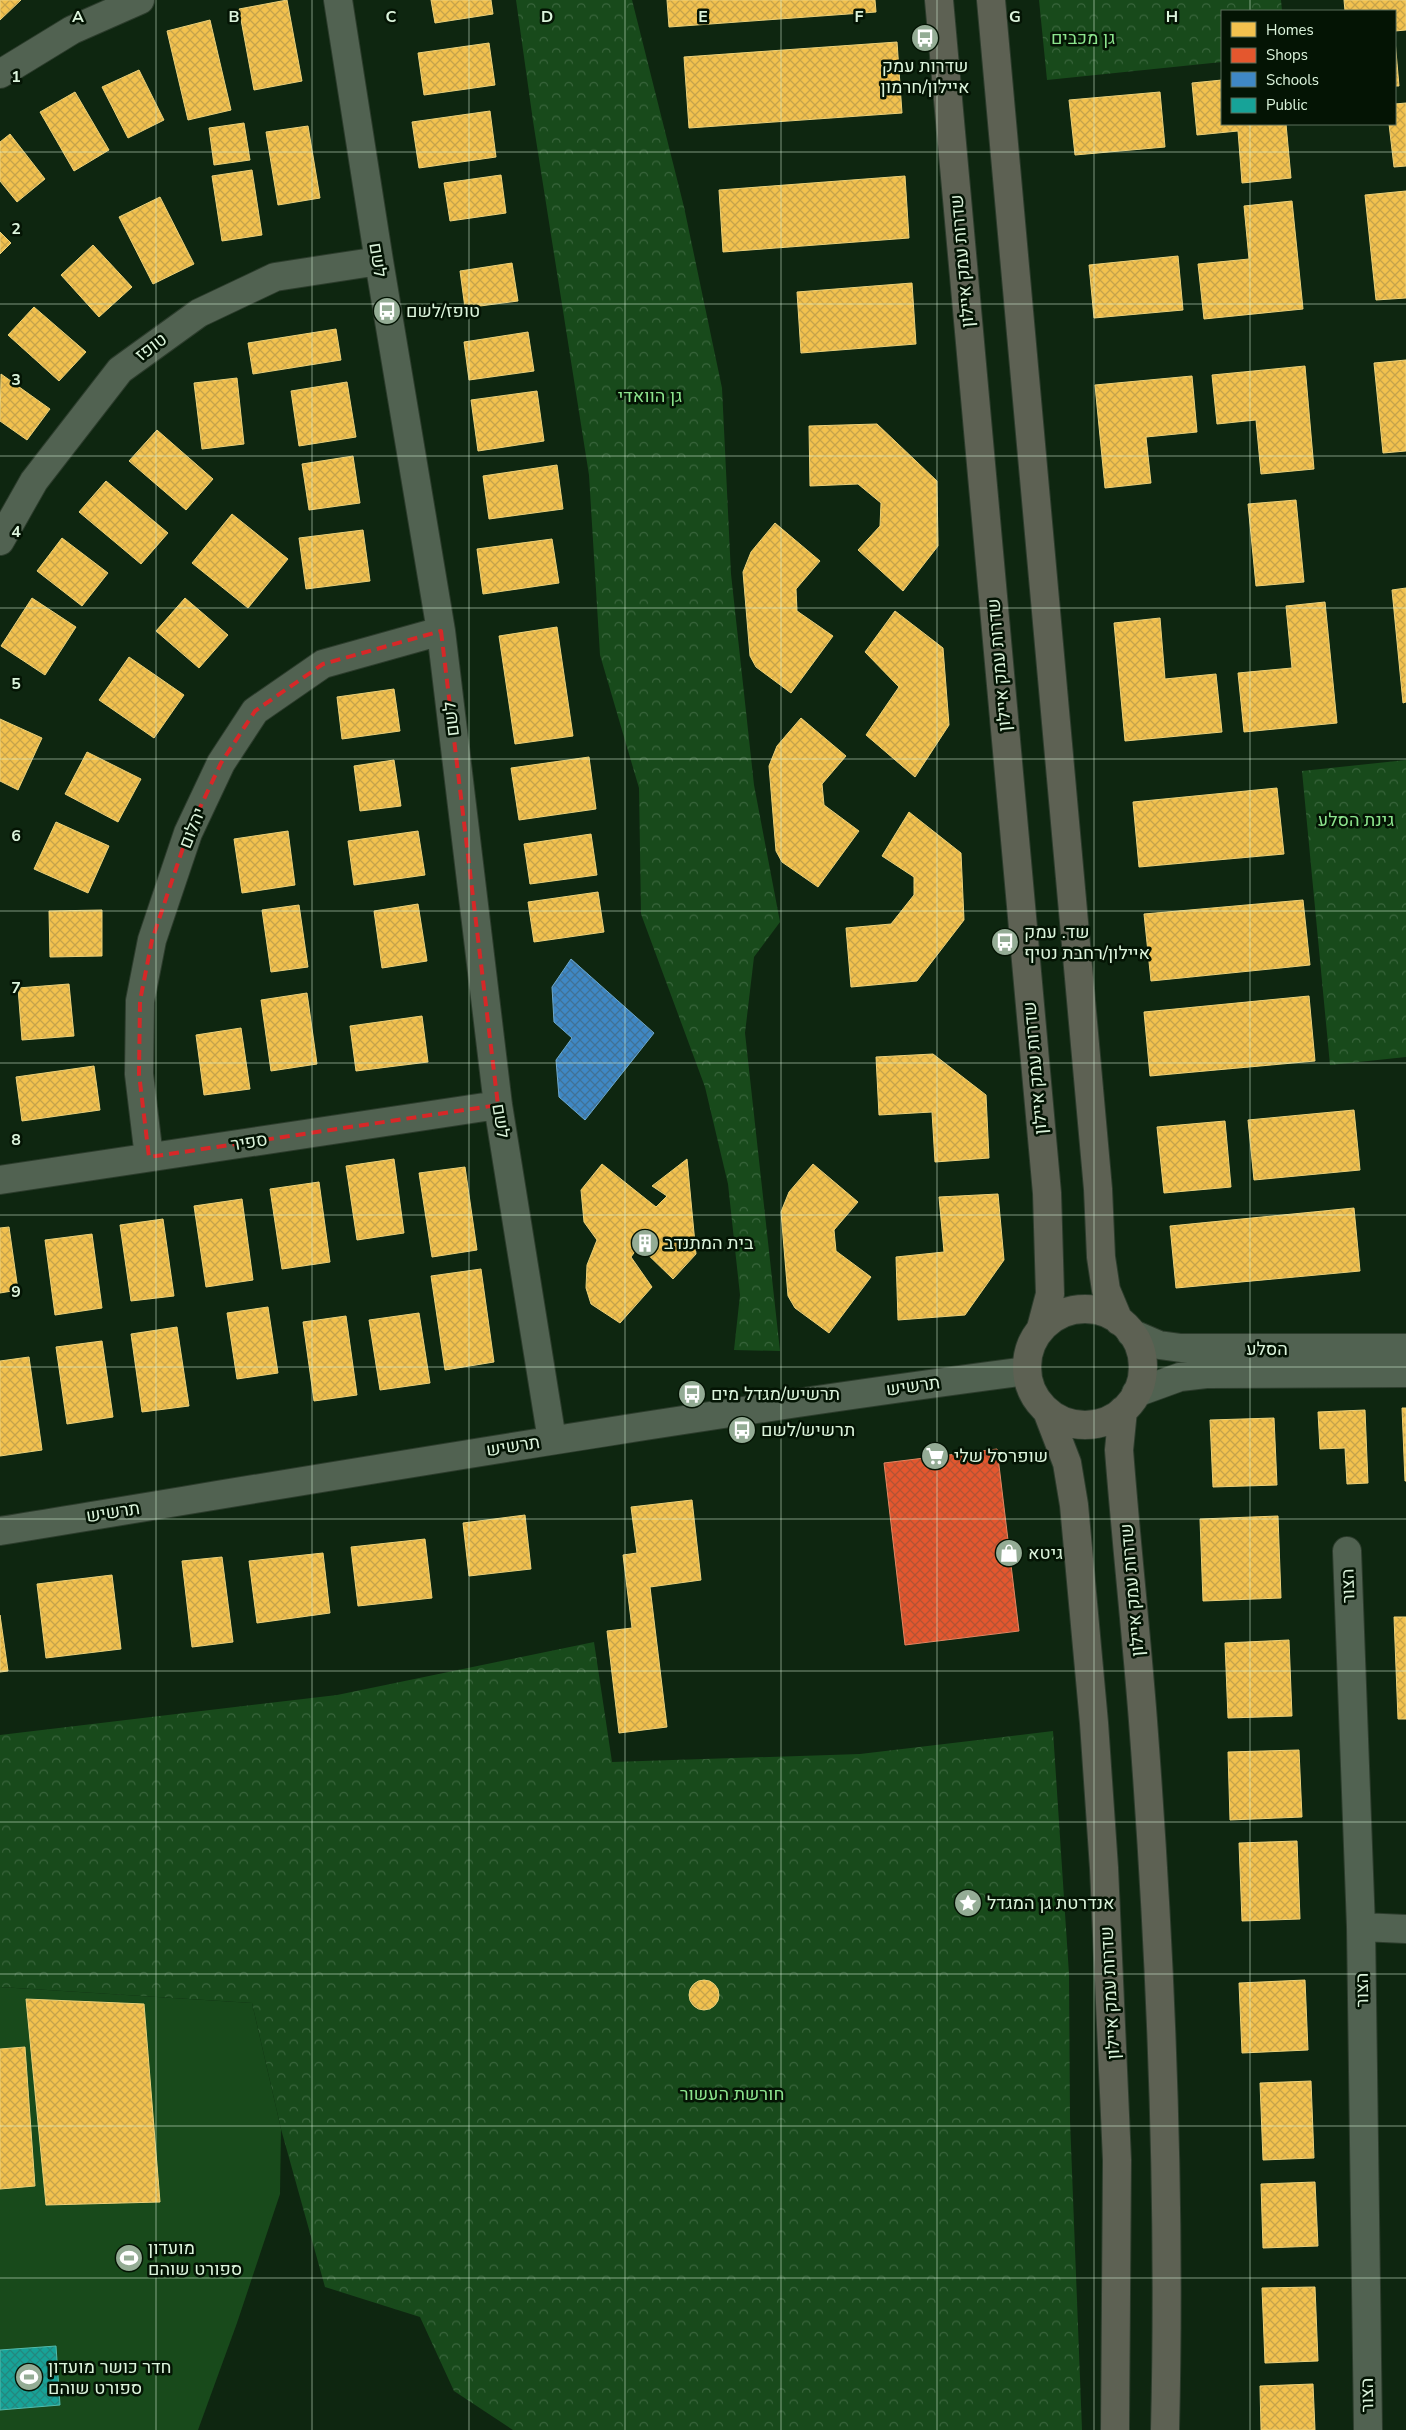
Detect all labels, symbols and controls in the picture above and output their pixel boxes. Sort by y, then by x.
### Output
text: A [72,6,84,28]
text: B [228,6,240,28]
text: C [386,6,397,28]
text: D [541,6,553,28]
text: E [698,6,708,28]
text: F [855,6,864,28]
text: G [1009,6,1021,28]
text: H [1166,6,1178,28]
legend [1221,10,1396,125]
text: Homes [1266,20,1314,40]
bus stop icon: שדרות עמק איילון/חרמון [910,23,940,53]
park label: גן מכבים [1051,26,1115,50]
text: Shops [1266,45,1308,65]
place label: שדרות עמק איילון/חרמון [881,54,969,99]
text: 1 [11,66,21,88]
text: Schools [1266,70,1319,90]
text: Public [1266,95,1307,115]
street label: שדרות עמק איילון [944,193,980,329]
text: 2 [11,218,21,240]
street label: לשם [363,241,393,279]
bus stop icon: טופז/לשם [372,296,402,326]
place label: טופז/לשם [406,299,480,323]
street label: טופז [130,327,172,367]
text: 3 [11,369,21,391]
park label: גן הוואדי [618,384,682,408]
text: 4 [11,521,21,543]
street label: שדרות עמק איילון [981,597,1017,733]
text: 5 [11,673,21,695]
street label: לשם [437,700,465,738]
street label: יהלום [173,804,211,852]
park label: גינת הסלע [1318,808,1394,832]
text: 6 [11,825,21,847]
place label: שד. עמק איילון/רחבת נטיף [1024,920,1150,965]
bus stop icon: שד. עמק איילון/רחבת נטיף [990,927,1020,957]
text: 7 [11,977,21,999]
street label: שדרות עמק איילון [1017,1000,1053,1136]
street label: לשם [486,1102,516,1140]
street label: ספיר [229,1127,269,1157]
text: 8 [11,1129,21,1151]
building icon: בית המתנדב [630,1228,660,1258]
place label: בית המתנדב [664,1231,754,1255]
text: 9 [11,1281,21,1303]
street label: הסלע [1246,1337,1288,1361]
street label: תרשיש [885,1370,941,1402]
bus stop icon: תרשיש/מגדל מים [677,1379,707,1409]
place label: תרשיש/מגדל מים [711,1382,840,1406]
bus stop icon: תרשיש/לשם [727,1415,757,1445]
place label: תרשיש/לשם [761,1418,855,1442]
street label: תרשיש [484,1430,542,1462]
supermarket icon: שופרסל שלי [920,1441,950,1471]
place label: שופרסל שלי [954,1444,1048,1468]
street label: תרשיש [84,1496,142,1528]
street label: שדרות עמק איילון [1114,1522,1150,1658]
shop icon: גיטא [994,1538,1024,1568]
place label: גיטא [1028,1541,1063,1565]
street label: הצור [1335,1568,1361,1604]
place icon: אנדרטת גן המגדל [953,1888,983,1918]
place label: אנדרטת גן המגדל [987,1891,1115,1915]
street label: שדרות עמק איילון [1095,1926,1125,2060]
street label: הצור [1350,1973,1374,2007]
park label: חורשת העשור [680,2082,784,2106]
place label: מועדון ספורט שוהם [148,2236,242,2281]
sports icon: מועדון ספורט שוהם [114,2243,144,2273]
place label: חדר כושר מועדון ספורט שוהם [48,2355,172,2400]
sports icon: חדר כושר מועדון ספורט שוהם [14,2362,44,2392]
street label: הצור [1355,2378,1379,2412]

